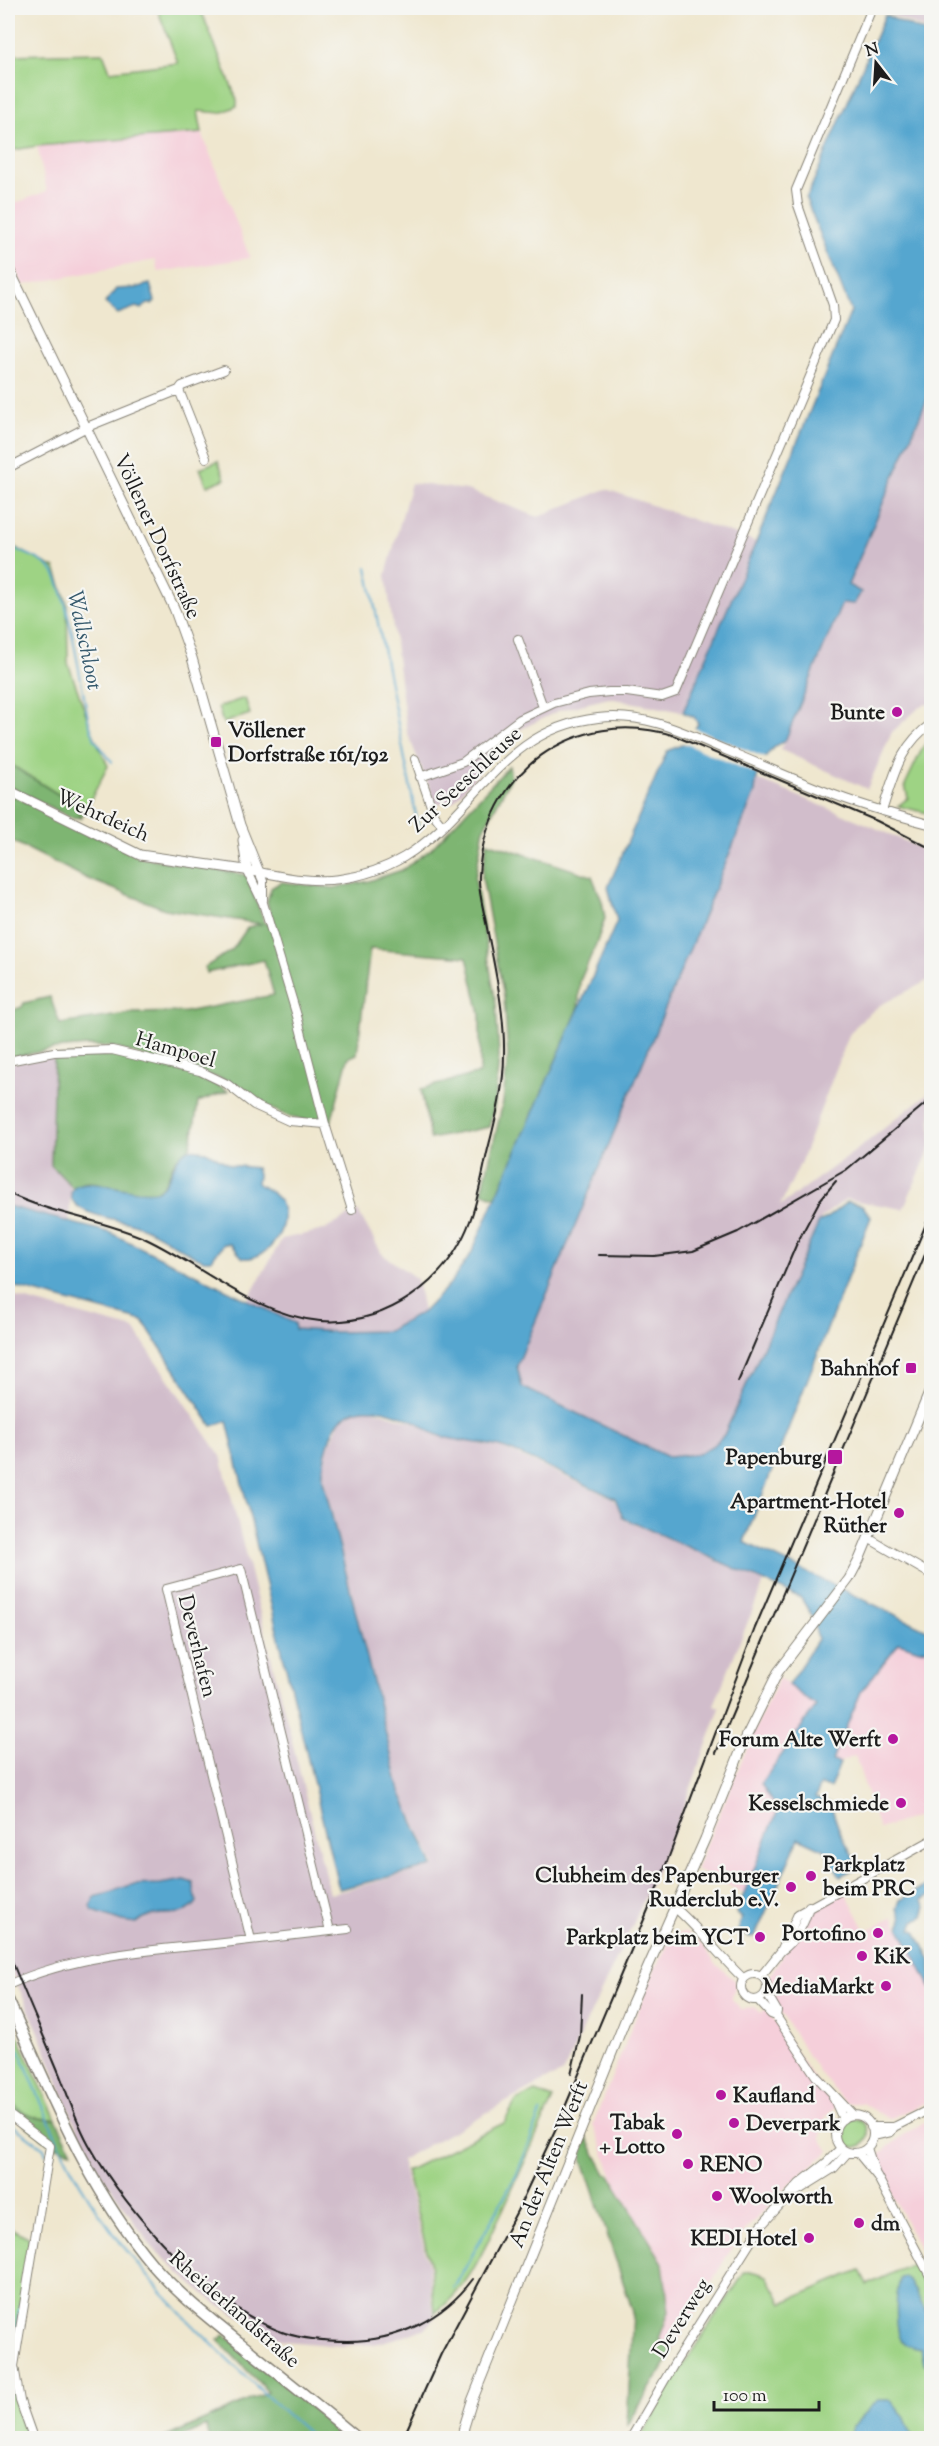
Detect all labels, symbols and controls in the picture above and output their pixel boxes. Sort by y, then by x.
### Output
north arrow [846,33,906,93]
text: N [863,38,882,64]
street label: Völlener Dorfstraße [105,449,208,624]
water label: Wallschloot [57,588,109,694]
place label: Bunte [831,699,885,729]
marker: Bunte [890,705,904,719]
place label: Völlener Dorfstraße 161/192 [228,717,388,771]
street label: Zur Seeschleuse [404,720,529,841]
marker: Völlener Dorfstraße 161/192 [209,735,223,749]
street label: Wehrdeich [50,783,154,851]
street label: Hampoel [132,1025,219,1077]
place label: Bahnhof [821,1355,901,1385]
marker: Bahnhof [904,1361,918,1375]
place label: Papenburg [726,1444,823,1474]
marker: Papenburg [826,1448,844,1466]
place label: Apartment-Hotel Rüther [730,1488,887,1542]
marker: Apartment-Hotel Rüther [892,1506,906,1520]
street label: Deverhafen [169,1592,223,1701]
place label: Forum Alte Werft [719,1726,882,1756]
marker: Forum Alte Werft [886,1732,900,1746]
place label: Kesselschmiede [748,1790,889,1820]
marker: Kesselschmiede [894,1796,908,1810]
place label: Parkplatz beim PRC [822,1851,915,1905]
place label: Clubheim des Papenburger Ruderclub e.V. [535,1862,779,1916]
marker: Parkplatz beim PRC [804,1869,818,1883]
marker: Clubheim des Papenburger Ruderclub e.V. [784,1880,798,1894]
place label: Portofino [782,1920,866,1950]
place label: Parkplatz beim YCT [566,1924,748,1954]
marker: Portofino [871,1926,885,1940]
marker: Parkplatz beim YCT [753,1930,767,1944]
place label: KiK [874,1943,911,1973]
marker: KiK [855,1949,869,1963]
place label: MediaMarkt [763,1973,875,2003]
marker: MediaMarkt [879,1979,893,1993]
street label: An der Alten Werft [503,2077,597,2253]
place label: Kaufland [733,2082,815,2112]
marker: Kaufland [714,2088,728,2102]
place label: Tabak + Lotto [600,2109,666,2163]
place label: Deverpark [746,2110,841,2140]
marker: Deverpark [727,2116,741,2130]
marker: Tabak + Lotto [670,2127,684,2141]
place label: RENO [700,2151,763,2181]
marker: RENO [681,2157,695,2171]
place label: Woolworth [729,2183,833,2213]
marker: Woolworth [710,2189,724,2203]
place label: dm [871,2210,901,2240]
marker: dm [852,2216,866,2230]
place label: KEDI Hotel [690,2225,797,2255]
marker: KEDI Hotel [802,2231,816,2245]
street label: Rheiderlandstraße [161,2245,306,2376]
street label: Deverweg [646,2273,719,2365]
scale bar [714,2374,819,2412]
text: 100 m [723,2384,767,2410]

